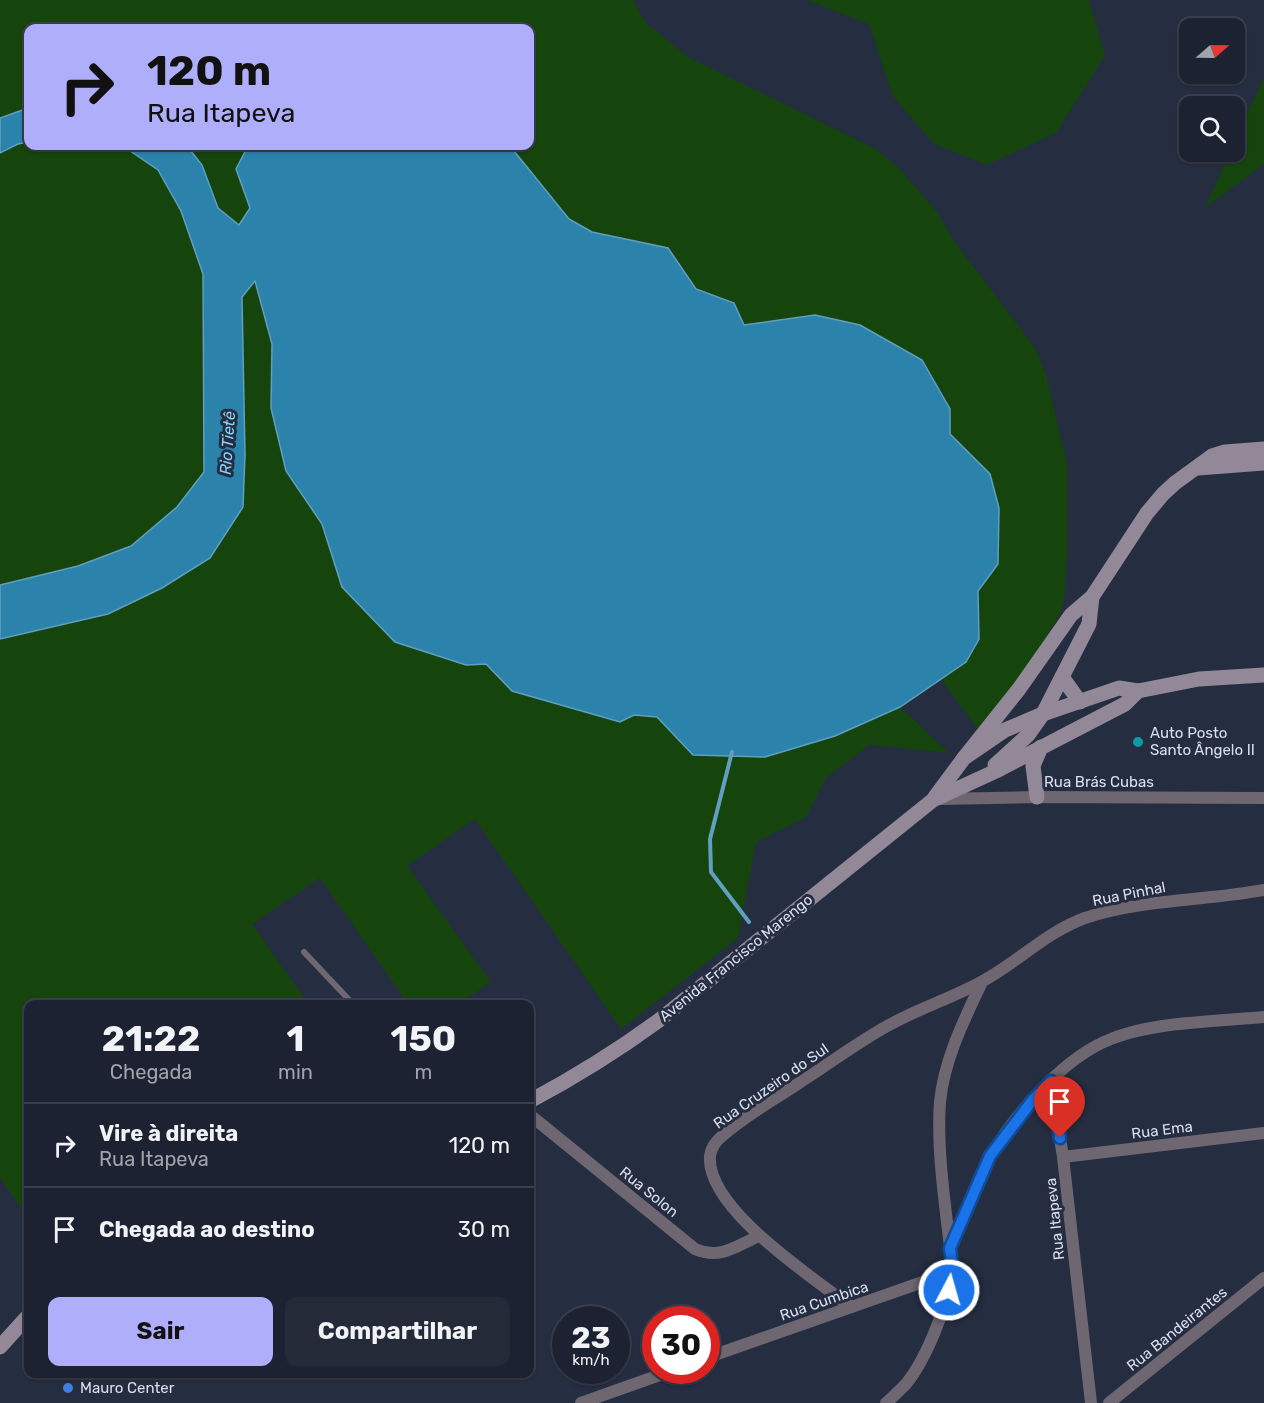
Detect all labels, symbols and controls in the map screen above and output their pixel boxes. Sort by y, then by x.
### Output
north arrow [1179,18,1245,84]
map controls [1179,18,1245,162]
text: 120 m [147,46,271,96]
icon: right [48,48,126,126]
button: search [1179,96,1245,162]
text: Rua Itapeva [147,97,295,129]
water label: Rio Tietê [216,410,239,476]
place label: Auto Posto Santo Ângelo II [1150,724,1255,759]
marker: Auto Posto Santo Ângelo II [1131,735,1145,749]
street label: Rua Brás Cubas [1044,773,1154,791]
street label: Rua Pinhal [1091,878,1167,910]
street label: Avenida Francisco Marengo [656,891,816,1025]
text: 21:22 [102,1017,200,1060]
text: 1 [287,1017,304,1060]
text: 150 [391,1017,456,1060]
street label: Rua Cruzeiro do Sul [710,1040,832,1132]
text: Chegada [110,1060,192,1084]
text: min [278,1060,313,1084]
text: m [415,1060,432,1084]
pin [1034,1076,1085,1138]
icon: arrive [1043,1085,1076,1118]
street label: Rua Ema [1130,1117,1194,1143]
text: Vire à direita [99,1120,238,1147]
icon: right [48,1129,81,1162]
text: 120 m [449,1132,510,1159]
text: Rua Itapeva [99,1147,209,1171]
street label: Rua Solon [616,1163,682,1221]
street label: Rua Itapeva [1042,1177,1068,1261]
icon: arrive [48,1213,81,1246]
text: Chegada ao destino [99,1216,315,1243]
text: 30 m [458,1216,510,1243]
position arrow [917,1258,981,1322]
street label: Rua Cumbica [777,1277,871,1325]
street label: Rua Bandeirantes [1123,1283,1231,1375]
button: Sair [48,1297,273,1366]
button: Compartilhar [285,1297,510,1366]
speed limit sign: 30 [642,1306,720,1384]
text: 23 [571,1320,611,1356]
text: km/h [572,1351,610,1369]
place label: Mauro Center [80,1379,175,1397]
marker: Mauro Center [61,1381,75,1395]

